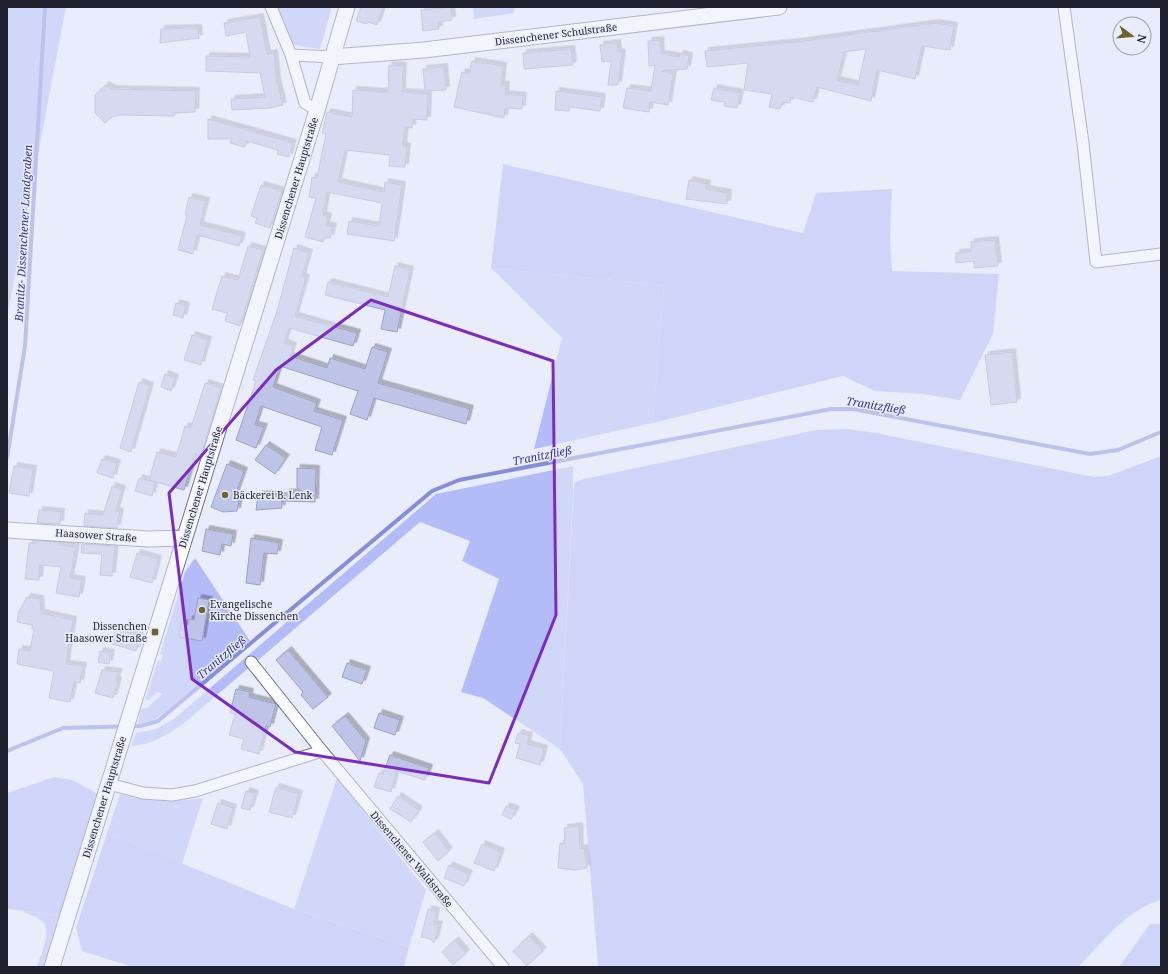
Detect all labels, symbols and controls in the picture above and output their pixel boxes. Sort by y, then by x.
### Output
north arrow [1112,16,1152,56]
street label: Dissenchener Schulstraße [494,20,618,48]
text: N [1134,33,1150,45]
street label: Dissenchener Hauptstraße [271,115,321,241]
water label: Branitz- Dissenchener Landgraben [11,144,35,323]
water label: Tranitzfließ [845,393,907,417]
street label: Dissenchener Hauptstraße [175,424,225,550]
water label: Tranitzfließ [511,442,573,468]
place label: Bäckerei B. Lenk [233,488,313,502]
marker: Bäckerei B. Lenk [220,490,230,500]
street label: Haasower Straße [55,525,137,545]
place label: Evangelische Kirche Dissenchen [210,597,299,623]
marker: Evangelische Kirche Dissenchen [197,605,207,615]
place label: Dissenchen Haasower Straße [65,619,148,645]
marker: Dissenchen Haasower Straße [150,627,160,637]
water label: Tranitzfließ [193,632,249,682]
street label: Dissenchener Hauptstraße [79,734,129,860]
street label: Dissenchener Waldstraße [368,808,456,910]

